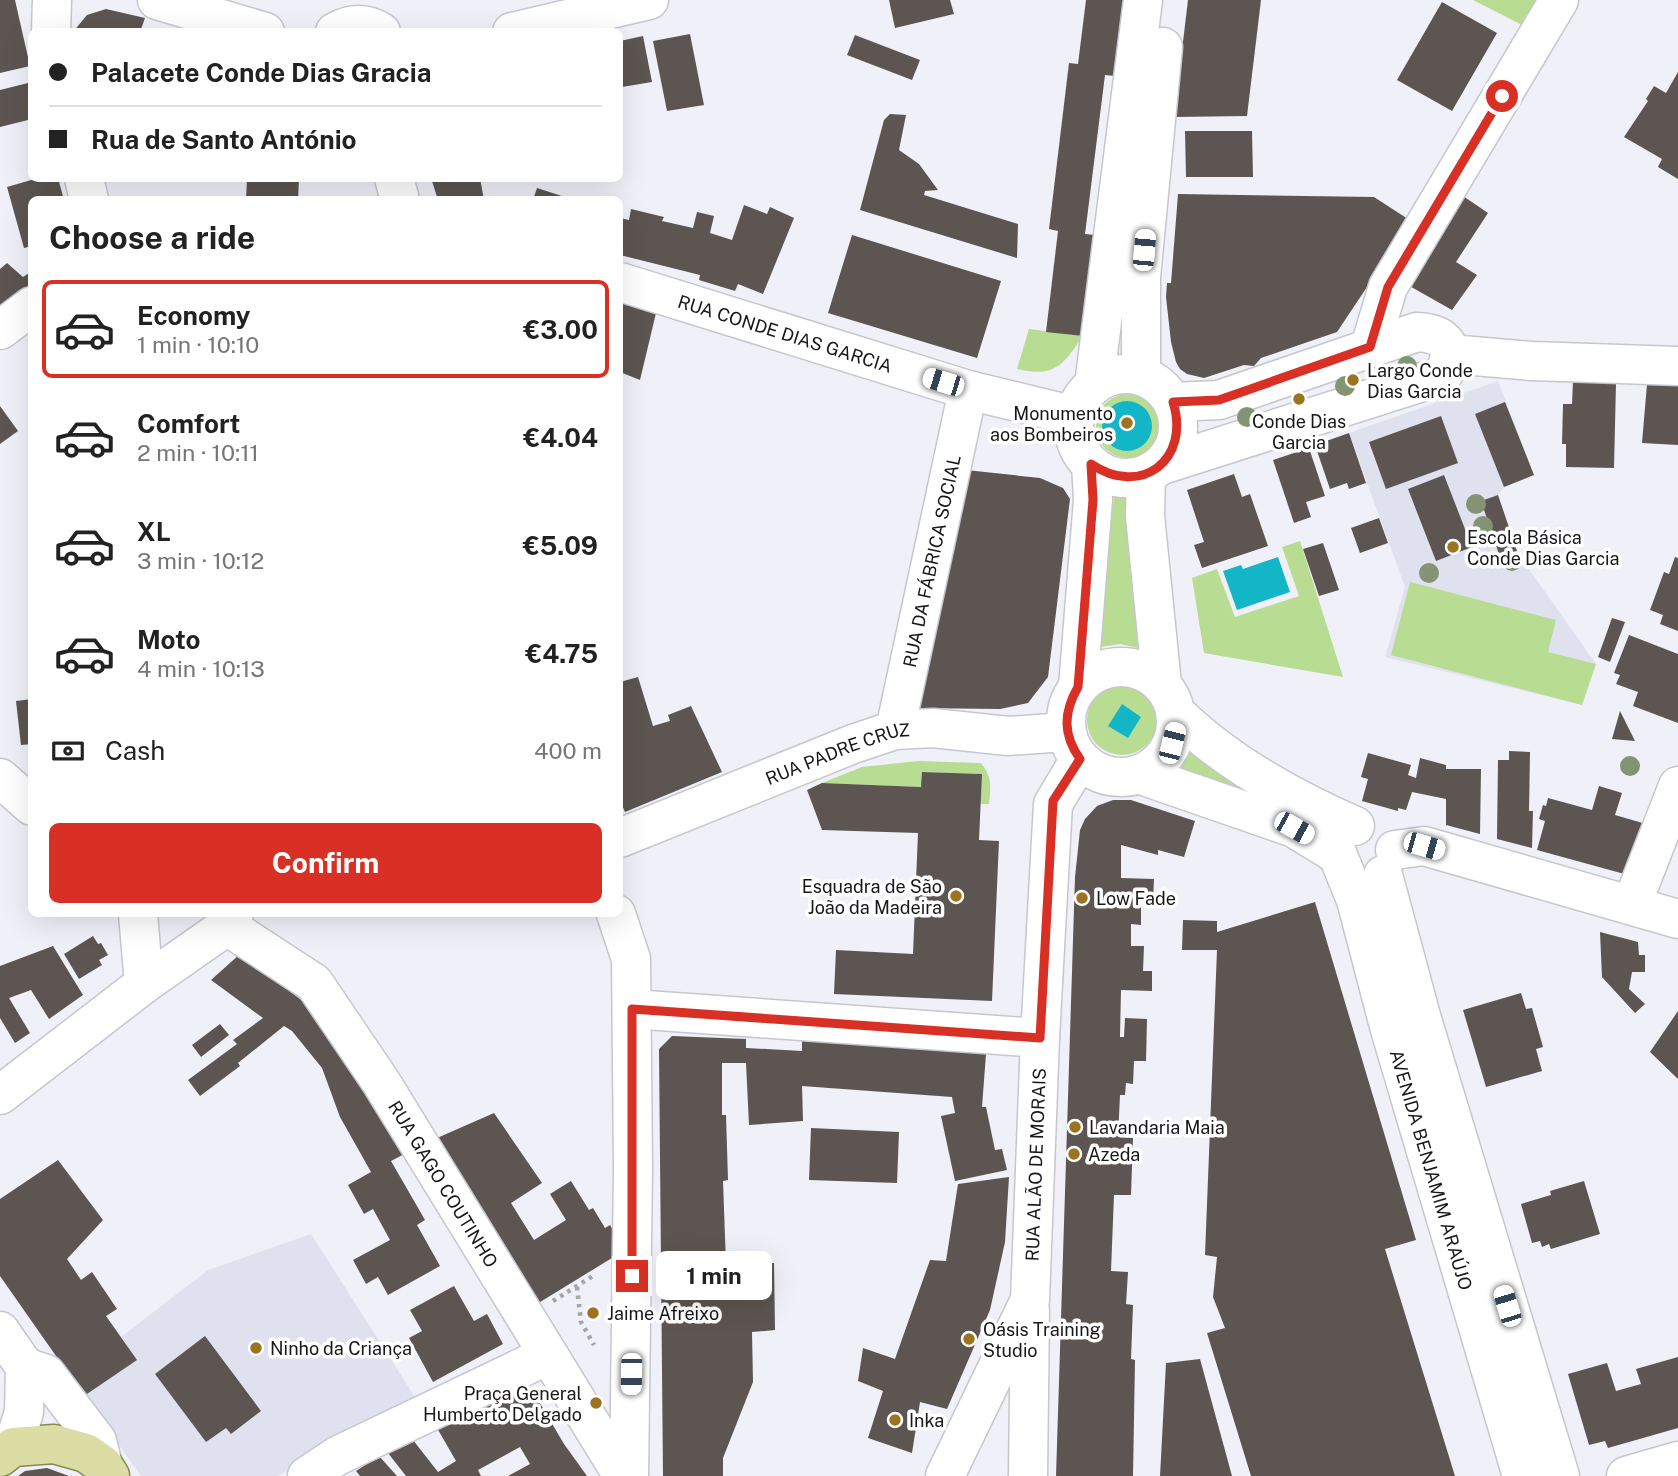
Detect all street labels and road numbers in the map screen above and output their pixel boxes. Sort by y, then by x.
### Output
street label: RUA CONDE DIAS GARCIA [676,290,895,376]
street label: RUA DA FÁBRICA SOCIAL [898,453,964,669]
street label: RUA PADRE CRUZ [762,719,910,789]
street label: AVENIDA BENJAMIM ARAÚJO [1386,1047,1477,1292]
street label: RUA ALÃO DE MORAIS [1021,1067,1049,1262]
street label: RUA GAGO COUTINHO [384,1097,503,1271]

